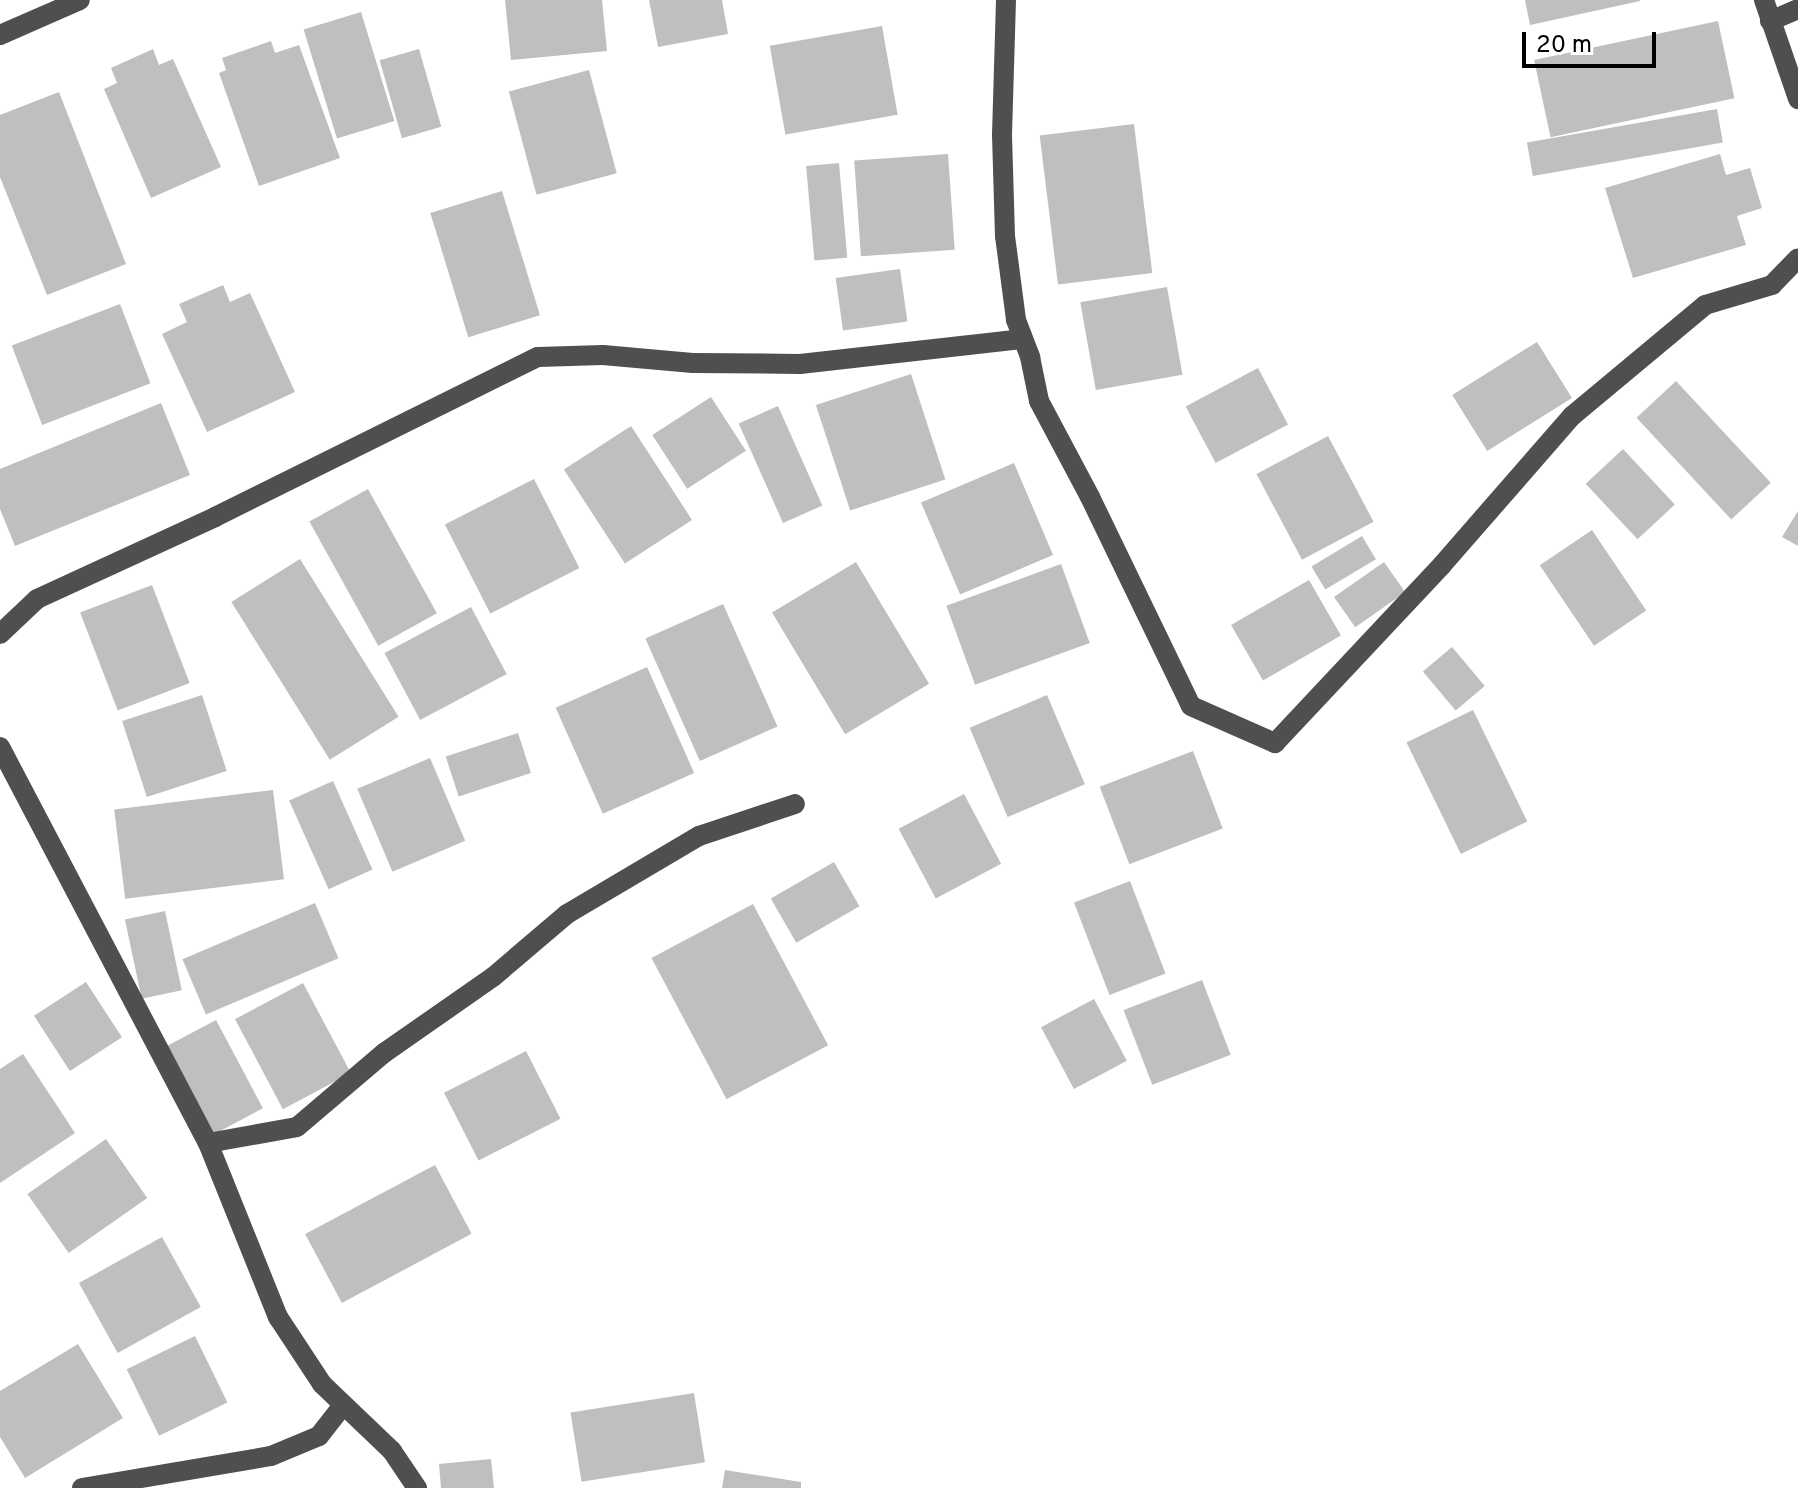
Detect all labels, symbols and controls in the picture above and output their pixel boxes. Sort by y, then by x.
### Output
scale bar [1526,16,1660,66]
text: 20 m [1536,31,1592,61]

